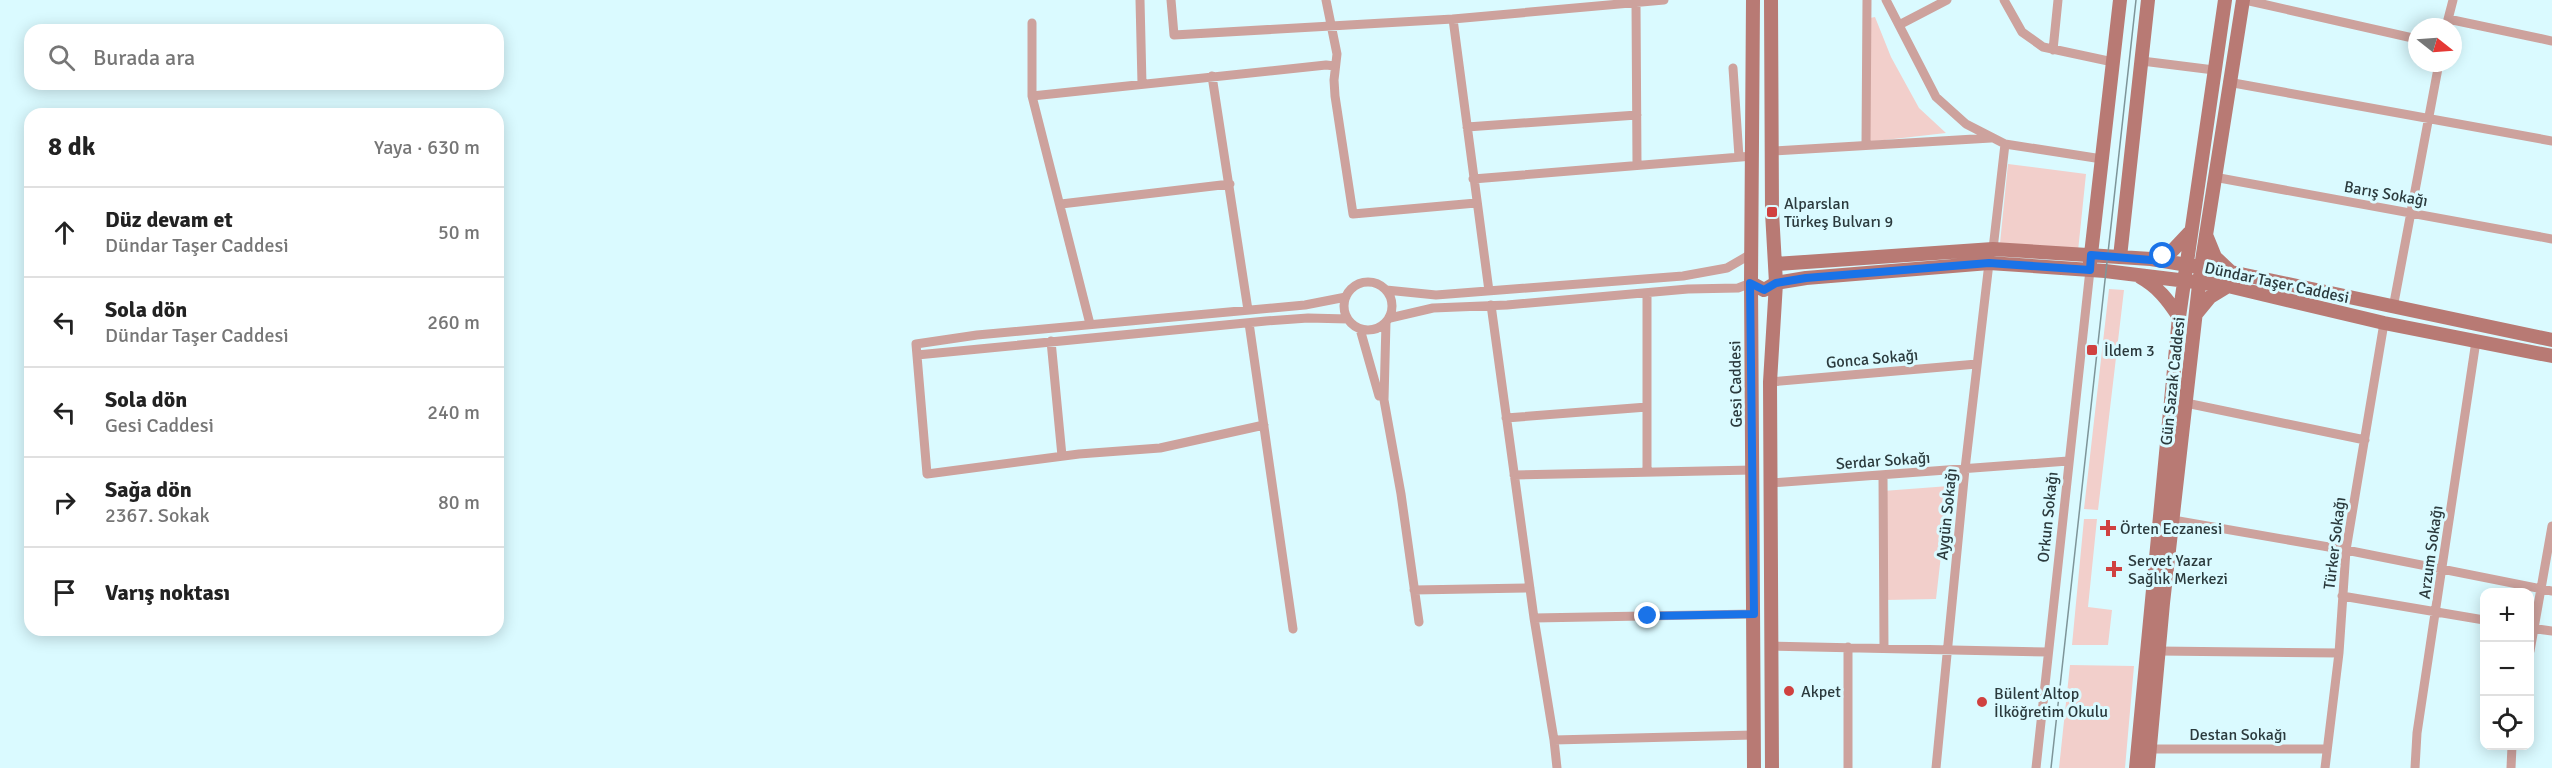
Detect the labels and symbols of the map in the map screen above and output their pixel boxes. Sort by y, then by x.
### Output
north arrow [2408,18,2462,72]
street label: Barış Sokağı [2342,177,2429,211]
place label: Alparslan Türkeş Bulvarı 9 [1784,194,1893,232]
marker: Alparslan Türkeş Bulvarı 9 [1765,205,1779,219]
route start [2149,242,2175,268]
street label: Dündar Taşer Caddesi [2203,258,2351,308]
street label: Gün Sazak Caddesi [2156,316,2190,446]
street label: Gesi Caddesi [1725,340,1747,428]
place label: İldem 3 [2104,341,2155,361]
marker: İldem 3 [2085,343,2099,357]
street label: Gonca Sokağı [1825,345,1919,373]
street label: Serdar Sokağı [1835,448,1931,474]
street label: Aygün Sokağı [1932,467,1962,561]
street label: Orkun Sokağı [2033,471,2063,564]
street label: Türker Sokağı [2319,496,2351,591]
street label: Arzum Sokağı [2415,504,2447,600]
place label: Örten Eczanesi [2120,519,2222,539]
marker: Örten Eczanesi [2101,521,2115,535]
place label: Servet Yazar Sağlık Merkezi [2128,551,2228,589]
marker: Servet Yazar Sağlık Merkezi [2105,560,2123,578]
route end [1634,602,1660,628]
place label: Akpet [1801,682,1841,702]
marker: Akpet [1782,684,1796,698]
place label: Bülent Altop İlköğretim Okulu [1994,684,2108,722]
marker: Bülent Altop İlköğretim Okulu [1975,695,1989,709]
street label: Destan Sokağı [2189,725,2287,745]

